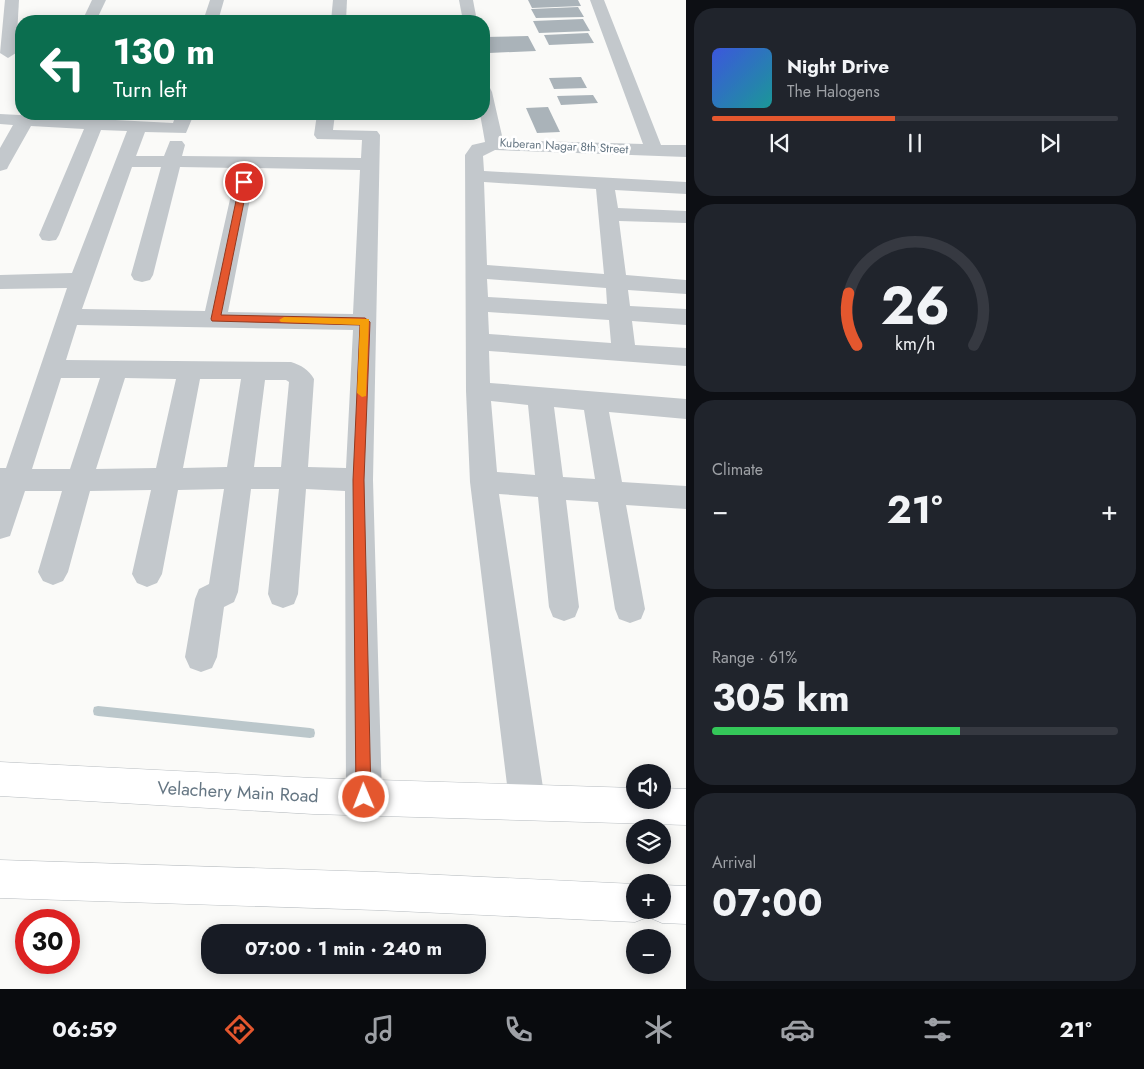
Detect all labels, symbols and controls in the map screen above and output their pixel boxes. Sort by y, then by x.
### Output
text: 130 m [113,27,215,77]
icon: left [30,35,95,100]
text: Night Drive [787,53,889,80]
text: Turn left [113,73,187,105]
text: The Halogens [787,80,880,103]
icon: previous [766,129,794,157]
icon: pause [901,129,929,157]
icon: next [1036,129,1064,157]
street label: Kuberan Nagar 8th Street [499,134,629,158]
pin [223,161,265,203]
icon: arrive [230,168,258,196]
text: 26 [881,268,949,344]
text: km/h [895,331,935,357]
text: Climate [712,458,763,481]
text: 21° [887,482,942,537]
text: − [712,490,729,531]
text: + [1101,490,1118,531]
text: Range · 61% [712,646,797,669]
text: 305 km [712,670,850,725]
map controls [626,764,671,974]
button: sound [626,764,671,809]
position arrow [337,770,389,822]
street label: Velachery Main Road [157,775,319,809]
button: layers [626,819,671,864]
text: Arrival [712,851,756,874]
button: + [626,874,671,919]
text: 07:00 [712,875,823,930]
speed limit sign: 30 [15,909,80,974]
button: − [626,929,671,974]
text: 07:00 · 1 min · 240 m [245,935,442,962]
icon: directions [222,1012,257,1047]
icon: music [362,1012,397,1047]
icon: phone [501,1012,536,1047]
icon: climate [641,1012,676,1047]
icon: car [780,1012,815,1047]
icon: filters [920,1012,955,1047]
text: 06:59 [52,1013,118,1045]
text: 21° [1060,1013,1092,1045]

